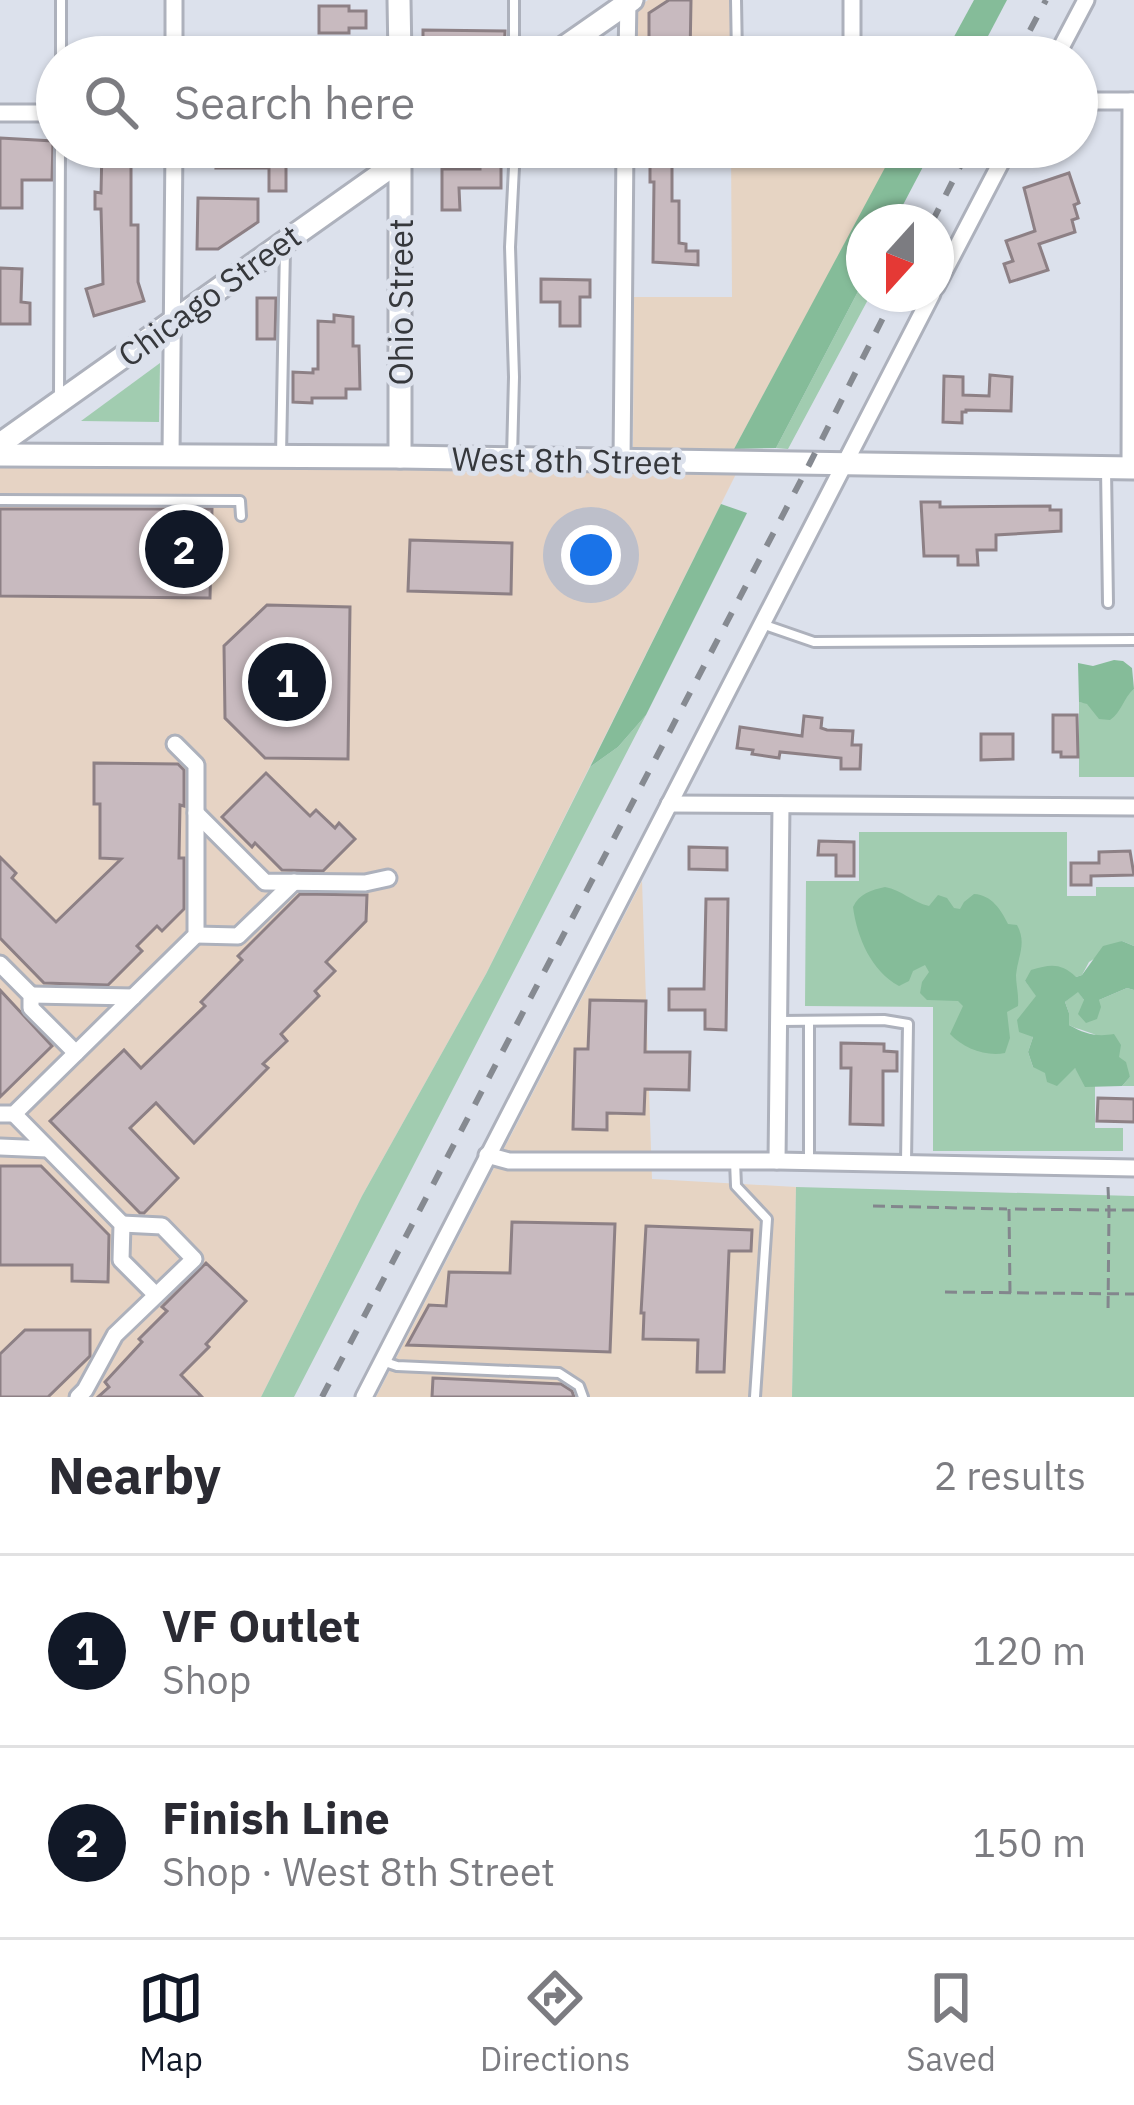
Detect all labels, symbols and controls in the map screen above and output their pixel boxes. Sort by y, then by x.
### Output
search box [36,36,1098,168]
icon: search [78,69,144,135]
text: Search here [174,73,415,131]
north arrow [846,204,954,312]
street label: Chicago Street [109,214,309,376]
street label: Ohio Street [379,218,422,386]
street label: West 8th Street [451,436,683,484]
pin: 2 [145,504,223,594]
your location [561,525,621,585]
pin: 1 [248,637,326,727]
text: Nearby [48,1442,221,1508]
text: 2 results [934,1450,1086,1501]
text: VF Outlet [162,1596,361,1654]
text: 1 [75,1625,99,1676]
text: 120 m [973,1625,1086,1676]
text: Shop [162,1654,251,1705]
text: Finish Line [162,1788,390,1846]
text: 2 [75,1817,99,1868]
text: 150 m [973,1817,1086,1868]
text: Shop · West 8th Street [162,1846,555,1897]
tab: Map [138,1965,204,2080]
tab: Directions [480,1965,630,2080]
tab: Saved [906,1965,996,2080]

